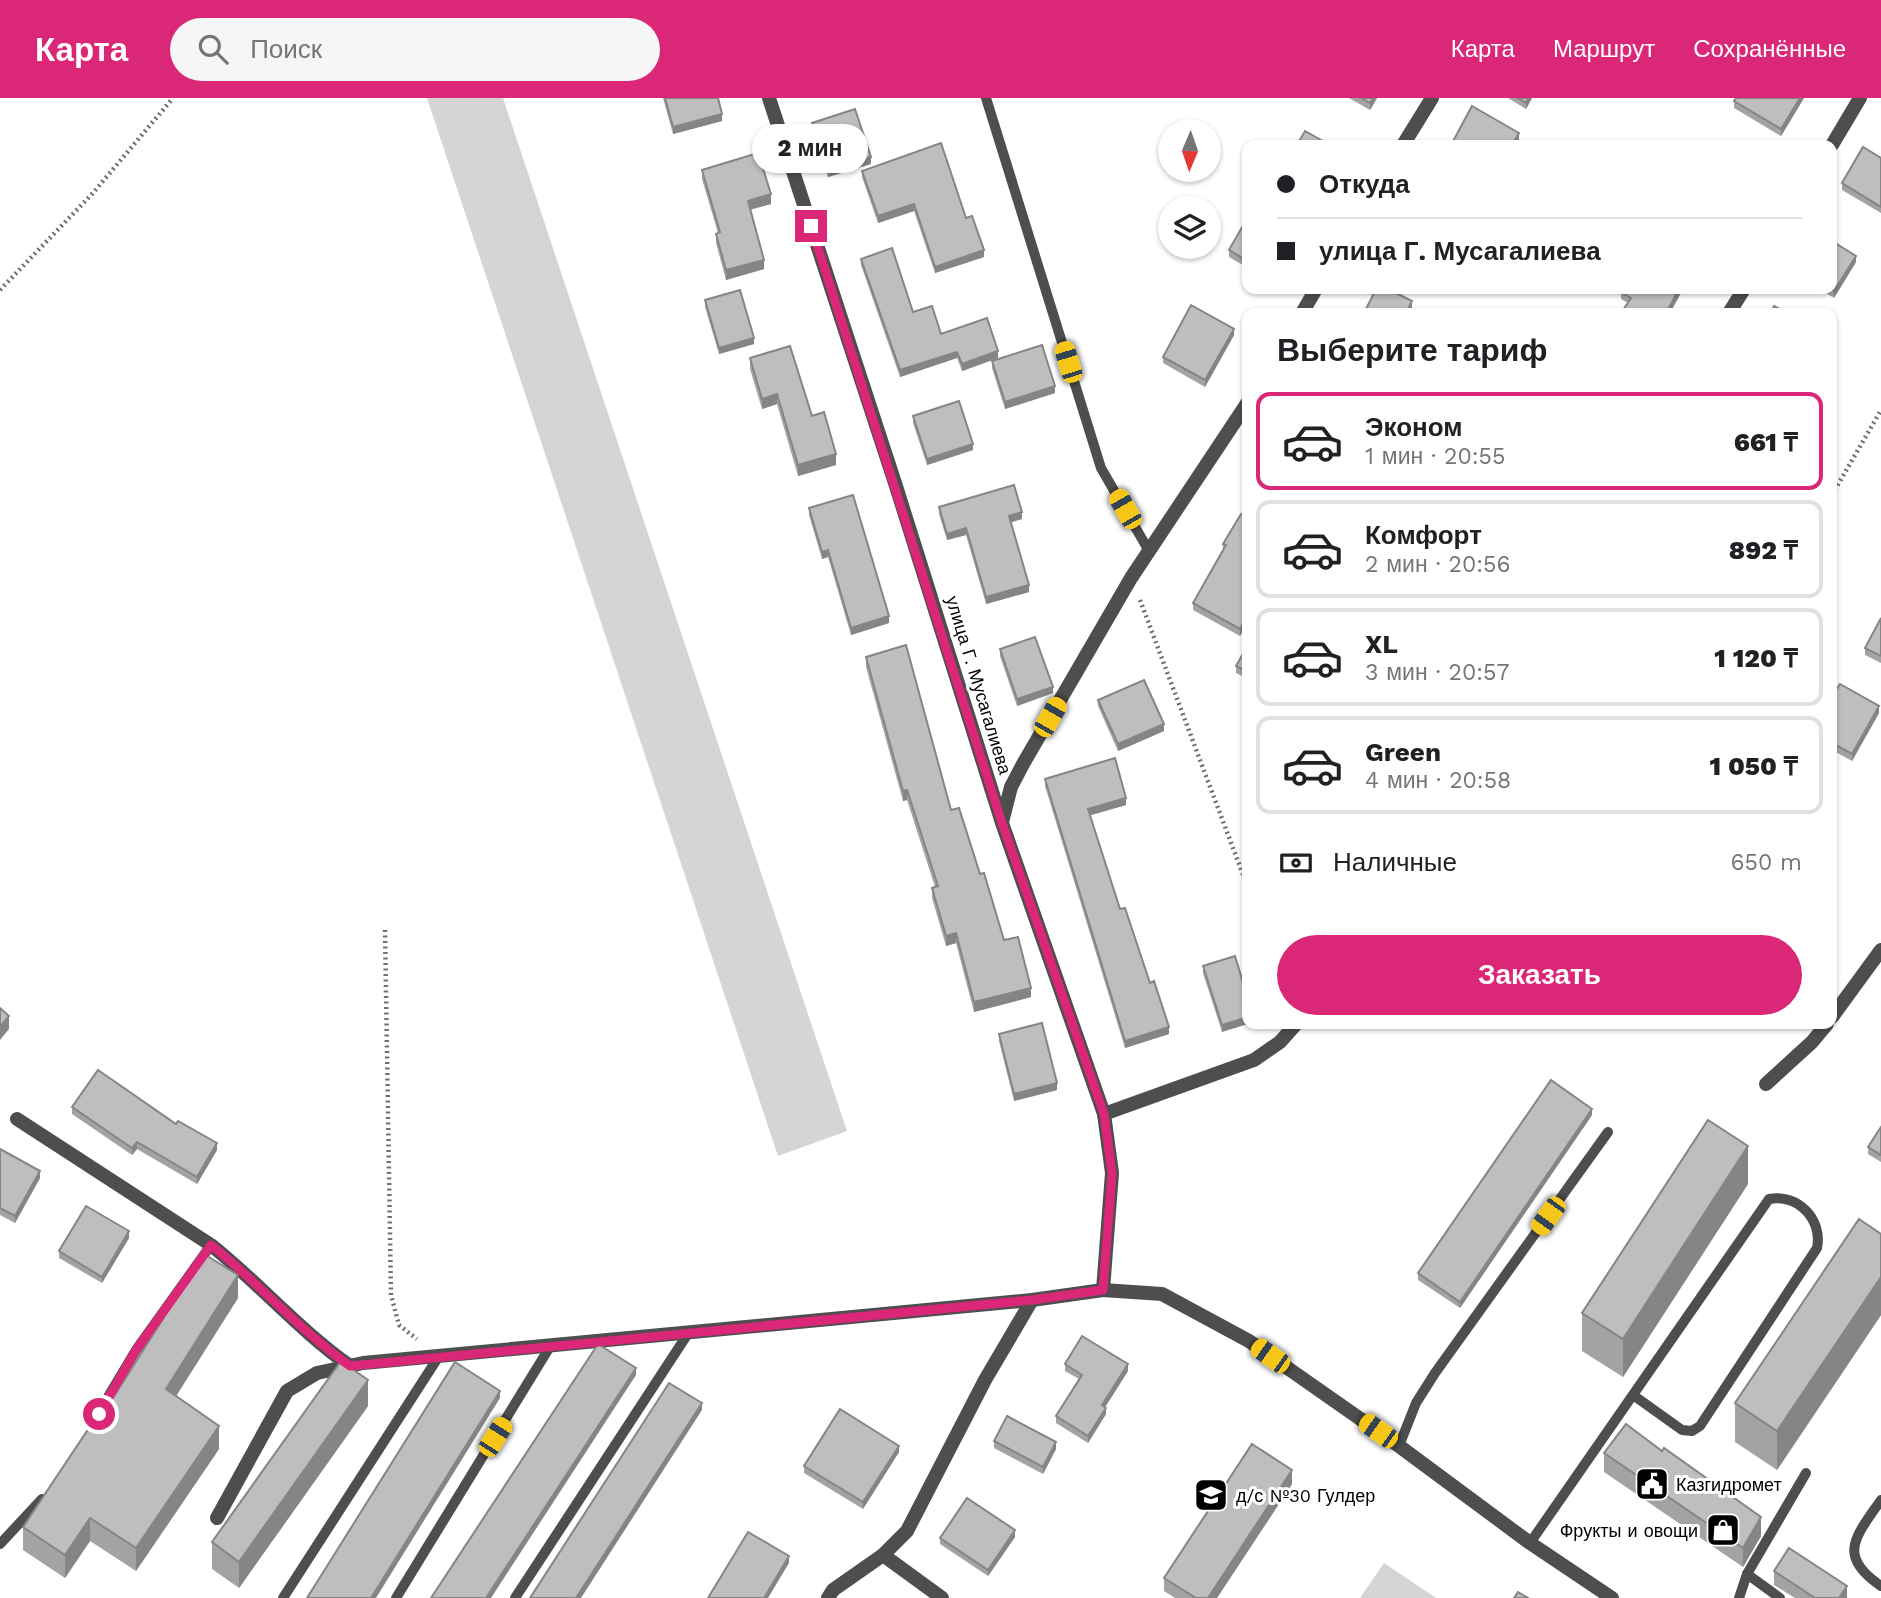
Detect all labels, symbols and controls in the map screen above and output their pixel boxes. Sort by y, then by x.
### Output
search box [170,18,660,81]
text: Карта [35,30,128,69]
icon: search [194,30,232,68]
text: Поиск [250,34,322,64]
text: Карта [1451,35,1515,63]
text: Маршрут [1553,35,1655,63]
text: Сохранённые [1693,35,1846,63]
north arrow [1158,119,1222,182]
map controls [1158,119,1221,259]
callout: 2 мин [753,124,869,174]
text: 2 мин [777,135,843,162]
text: Откуда [1319,169,1410,199]
button: layers [1158,196,1221,259]
route end [795,210,827,242]
text: улица Г. Мусагалиева [1319,236,1601,266]
text: Выберите тариф [1277,331,1548,369]
car [1052,339,1085,385]
icon: car [1281,410,1344,473]
text: Эконом [1365,412,1463,442]
text: 661 ₸ [1734,427,1798,457]
text: 1 мин · 20:55 [1365,443,1505,470]
car [1106,486,1145,532]
icon: car [1281,518,1344,581]
text: Комфорт [1365,520,1482,550]
text: 892 ₸ [1729,535,1798,565]
text: 2 мин · 20:56 [1365,551,1510,578]
street label: улица Г. Мусагалиева [942,593,1016,778]
icon: car [1281,626,1344,689]
text: XL [1365,629,1398,659]
text: 1 120 ₸ [1714,643,1798,673]
text: 3 мин · 20:57 [1365,659,1509,686]
car [1031,694,1070,740]
icon: car [1281,734,1344,797]
text: Green [1365,737,1441,767]
text: 1 050 ₸ [1710,751,1798,781]
text: 4 мин · 20:58 [1365,767,1511,794]
icon: cash [1277,844,1315,882]
text: Наличные [1333,847,1457,877]
text: 650 m [1731,849,1802,876]
button: Заказать [1277,935,1802,1015]
car [1528,1193,1569,1239]
car [1247,1335,1294,1377]
route start [83,1398,115,1430]
car [1355,1410,1402,1452]
car [475,1414,516,1460]
public building icon: Казгидромет [1633,1465,1671,1503]
place label: Казгидромет [1676,1474,1782,1495]
school or university icon: д/с №30 Гулдер [1192,1476,1230,1514]
place label: д/с №30 Гулдер [1236,1485,1375,1506]
shop icon: Фрукты и овощи [1704,1511,1742,1549]
place label: Фрукты и овощи [1560,1520,1698,1541]

